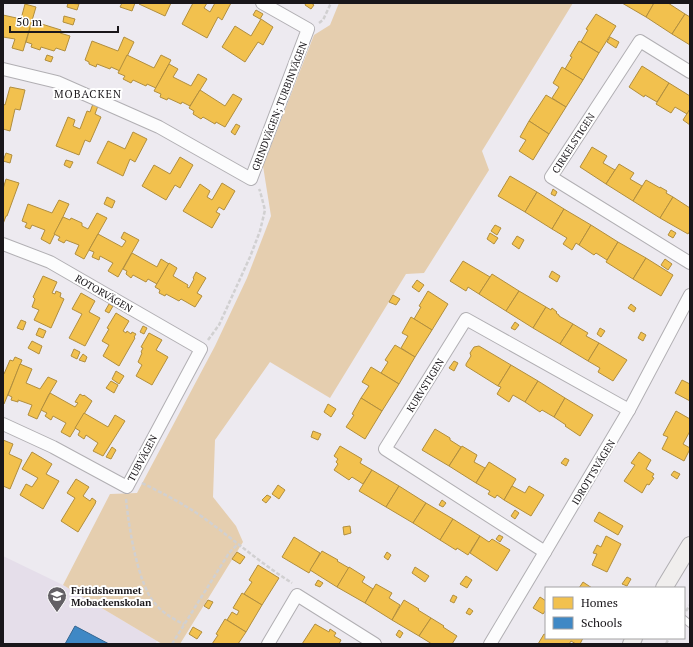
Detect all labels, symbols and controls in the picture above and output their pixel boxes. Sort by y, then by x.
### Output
scale bar [10,8,118,34]
text: 50 m [16,14,43,29]
street label: GRINDVÄGEN; TURBINVÄGEN [249,39,310,172]
district label: MOBACKEN [54,87,122,101]
street label: CIRKELSTIGEN [549,110,598,176]
street label: ROTORVÄGEN [73,272,135,315]
street label: KURVSTIGEN [404,355,447,414]
street label: TUBVÄGEN [125,432,161,484]
street label: IDROTTSVÄGEN [569,437,618,507]
place label: Fritidshemmet Mobackenskolan [71,584,152,609]
school or university icon: Fritidshemmet Mobackenskolan [46,585,68,613]
legend [545,587,685,639]
text: Homes [581,595,618,610]
text: Schools [581,615,622,630]

